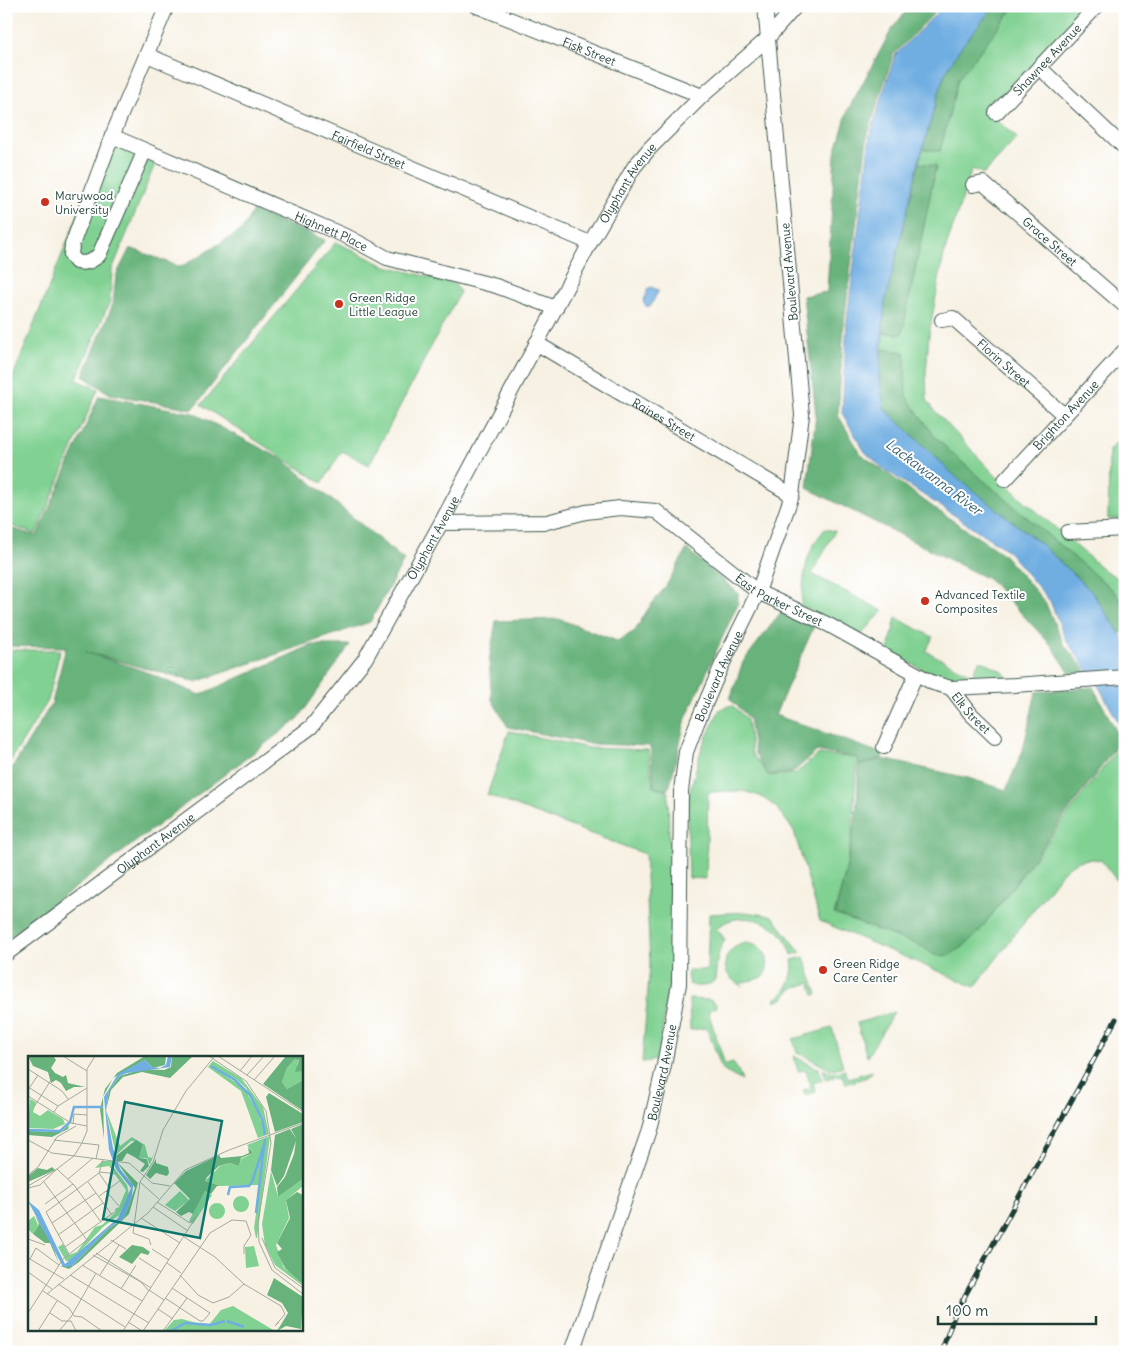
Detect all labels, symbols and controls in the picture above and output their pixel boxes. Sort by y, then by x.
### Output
street label: Shawnee Avenue [1009,20,1084,98]
street label: Fisk Street [561,34,618,68]
street label: Fairfield Street [330,127,408,171]
street label: Olyphant Avenue [596,139,659,226]
place label: Marywood University [55,188,113,217]
marker: Marywood University [39,196,51,208]
street label: Highnett Place [293,208,371,254]
street label: Grace Street [1020,213,1081,269]
street label: Boulevard Avenue [777,222,801,322]
place label: Green Ridge Little League [349,290,418,319]
marker: Green Ridge Little League [333,298,345,310]
street label: Florin Street [974,335,1034,390]
street label: Brighton Avenue [1029,376,1101,453]
street label: Raines Street [630,395,698,444]
water label: Lackawanna River [882,435,988,521]
street label: Olyphant Avenue [403,493,462,582]
street label: East Parker Street [733,570,825,629]
place label: Advanced Textile Composites [935,587,1025,616]
marker: Advanced Textile Composites [919,595,931,607]
street label: Boulevard Avenue [691,628,745,724]
street label: Elk Street [949,689,994,736]
street label: Olyphant Avenue [113,809,197,877]
place label: Green Ridge Care Center [833,956,899,985]
marker: Green Ridge Care Center [817,964,829,976]
street label: Boulevard Avenue [644,1023,679,1122]
inset map [28,1056,302,1330]
scale bar [938,1293,1096,1325]
text: 100 m [946,1301,988,1320]

